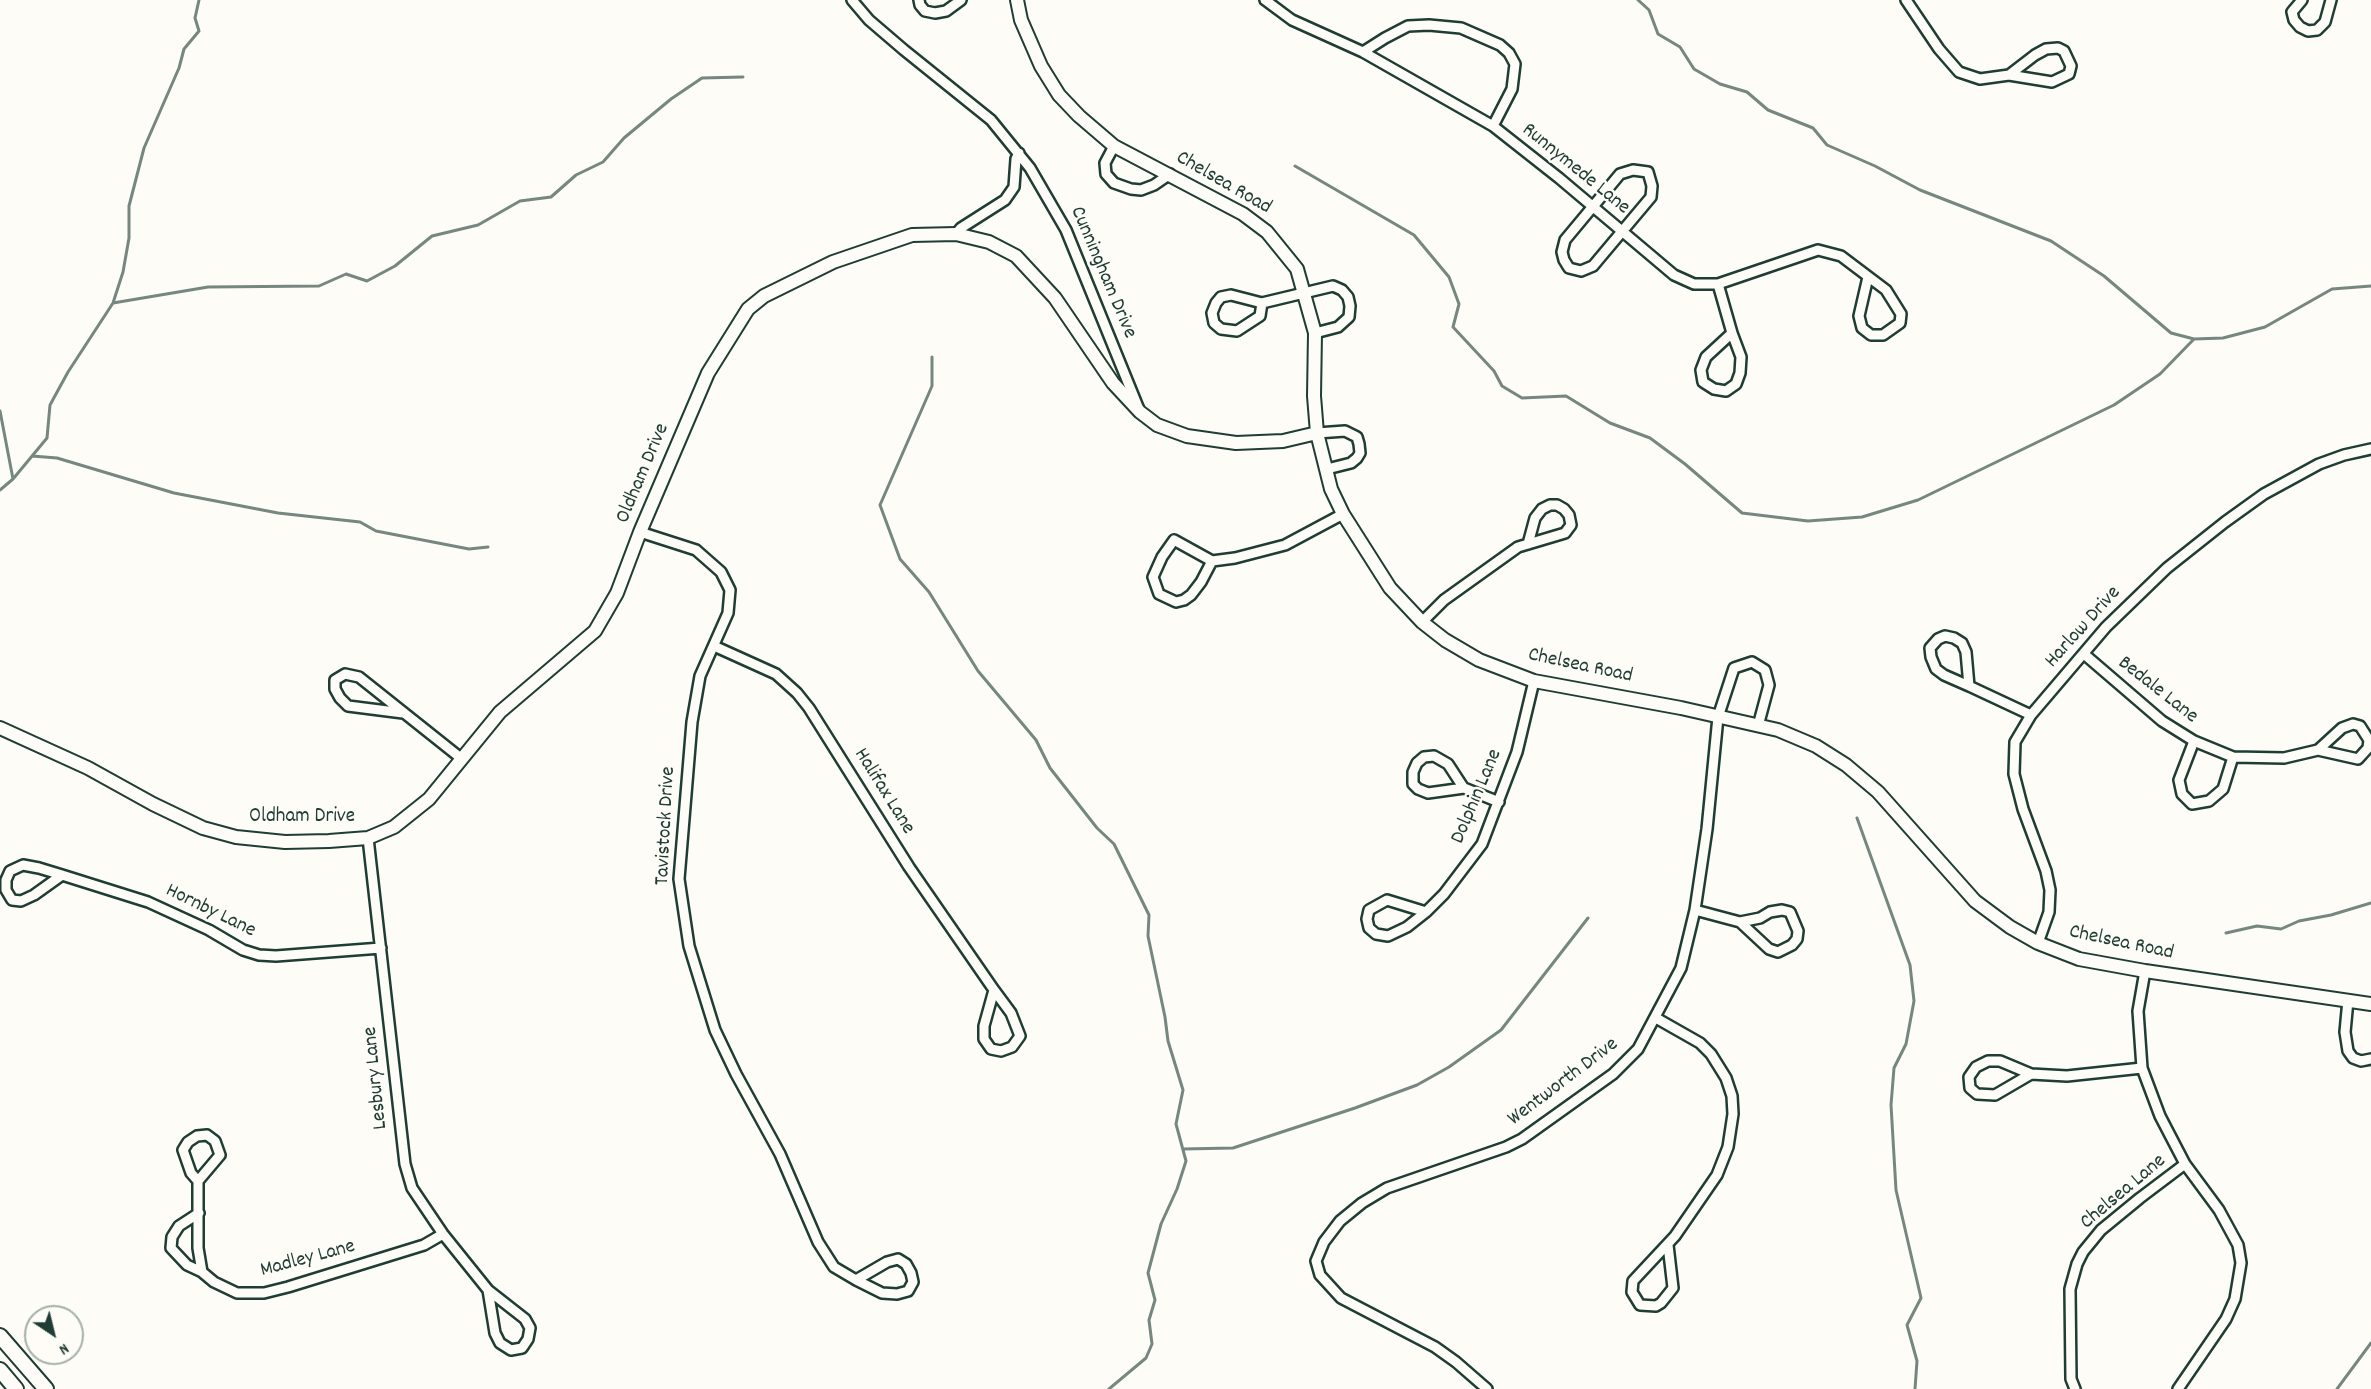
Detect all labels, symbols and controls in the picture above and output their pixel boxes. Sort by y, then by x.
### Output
street label: Runnymede Lane [1516,119,1634,221]
street label: Chelsea Road [1171,147,1275,221]
street label: Cunningham Drive [1063,203,1141,343]
street label: Oldham Drive [612,420,676,528]
street label: Harlow Drive [2041,582,2127,674]
street label: Chelsea Road [1525,644,1635,690]
street label: Bedale Lane [2112,652,2202,730]
street label: Halifax Lane [847,744,919,840]
street label: Dolphin Lane [1447,746,1509,848]
street label: Tavistock Drive [651,766,683,886]
street label: Oldham Drive [249,805,355,831]
street label: Hornby Lane [161,879,259,945]
street label: Chelsea Road [2066,921,2176,967]
street label: Lesbury Lane [359,1025,395,1131]
street label: Wentworth Drive [1504,1033,1624,1133]
street label: Chelsea Lane [2076,1150,2172,1236]
street label: Madley Lane [258,1235,358,1285]
north arrow [24,1305,84,1365]
text: N [54,1337,73,1360]

